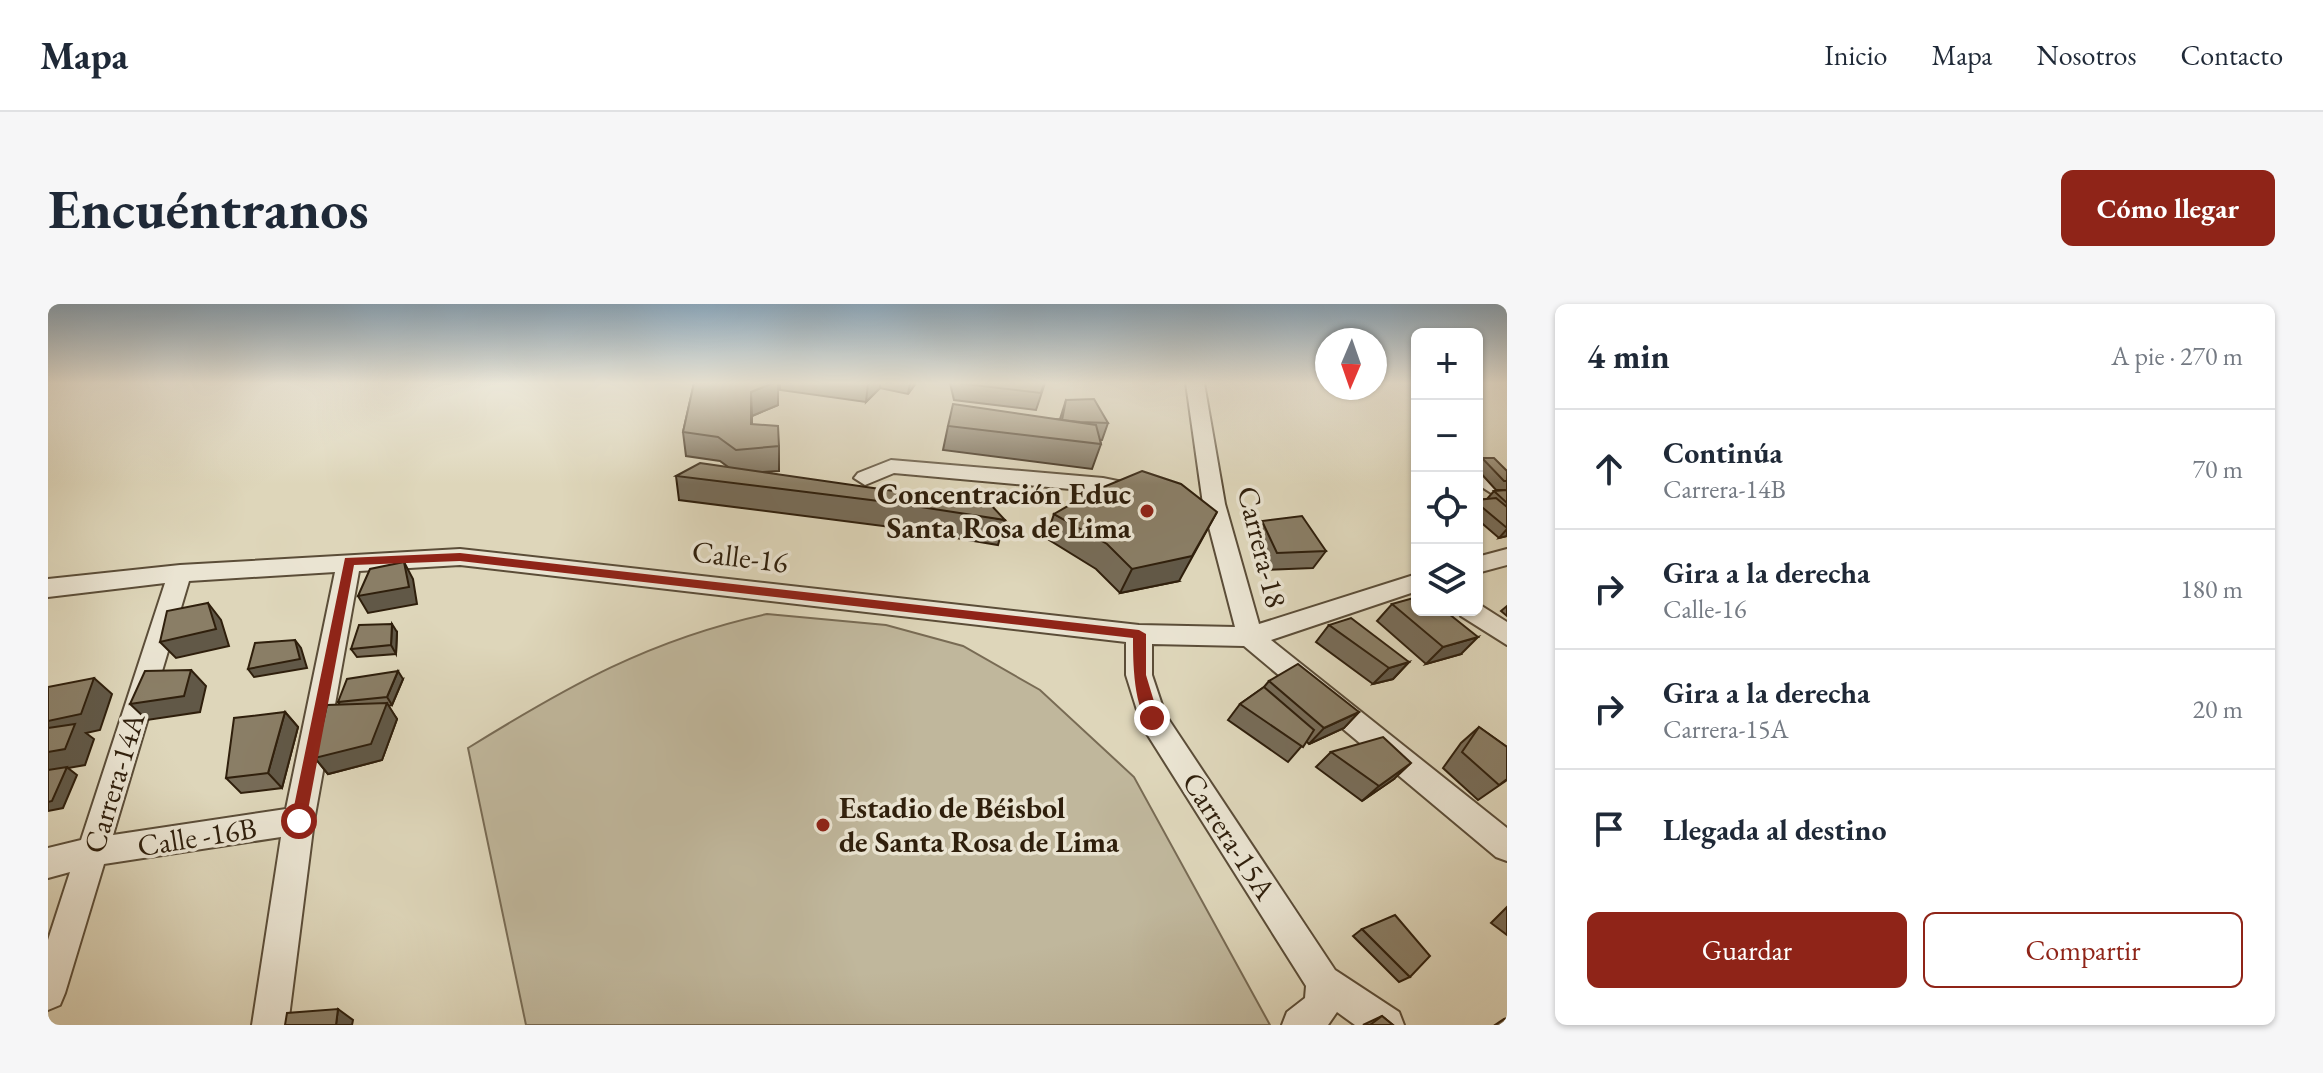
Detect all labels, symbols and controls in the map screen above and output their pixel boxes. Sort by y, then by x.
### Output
text: Mapa [40,31,128,80]
text: Inicio [1824,37,1887,73]
text: Mapa [1931,37,1992,73]
text: Nosotros [2036,37,2136,73]
text: Contacto [2180,37,2283,73]
button: Cómo llegar [2061,170,2275,246]
text: Encuéntranos [48,172,369,245]
north arrow [1315,328,1387,400]
map controls [1411,328,1483,616]
button: + [1411,328,1483,400]
text: 4 min [1587,334,1670,378]
text: A pie · 270 m [2111,339,2243,373]
button: − [1411,400,1483,472]
text: Continúa [1663,433,1783,472]
icon: ahead [1587,447,1631,491]
text: 70 m [2193,452,2243,486]
button: locate [1411,472,1483,544]
text: Carrera-14B [1663,472,1786,506]
place label: Concentración Educ Santa Rosa de Lima [877,474,1132,547]
street label: Carrera-18 [1229,482,1296,612]
marker: Concentración Educ Santa Rosa de Lima [1138,502,1156,520]
street label: Calle-16 [690,531,790,582]
button: layers [1411,544,1483,616]
text: Gira a la derecha [1663,553,1870,592]
icon: right [1587,567,1631,611]
text: 180 m [2180,572,2243,606]
text: Calle-16 [1663,592,1747,626]
text: Gira a la derecha [1663,673,1870,712]
icon: right [1587,687,1631,731]
text: 20 m [2193,692,2243,726]
route end [1134,700,1170,736]
street label: Carrera-14A [74,708,153,858]
text: Carrera-15A [1663,712,1788,746]
street label: Carrera-15A [1174,764,1285,907]
place label: Estadio de Béisbol de Santa Rosa de Lima [839,788,1120,861]
route start [281,803,317,839]
icon: arrive [1587,807,1631,851]
street label: Calle -16B [135,808,259,865]
text: Llegada al destino [1663,810,1887,849]
marker: Estadio de Béisbol de Santa Rosa de Lima [814,816,832,834]
button: Guardar [1587,912,1907,988]
button: Compartir [1923,912,2243,988]

